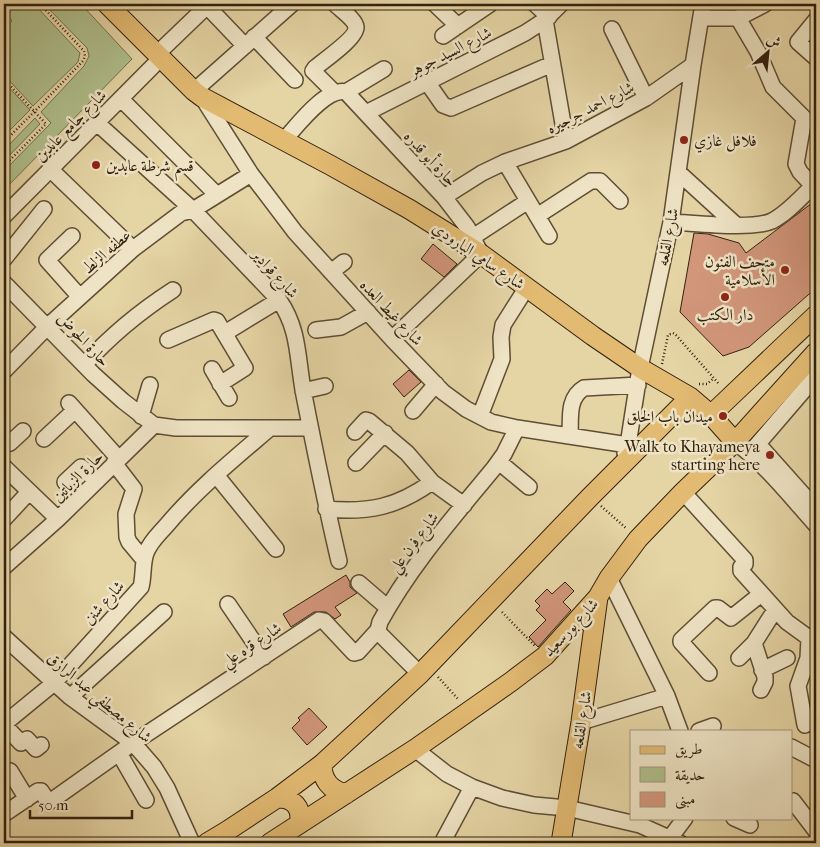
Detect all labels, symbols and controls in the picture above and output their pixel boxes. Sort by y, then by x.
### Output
street label: شارع السيد جوهر [404,23,497,85]
north arrow [742,28,792,78]
text: ش [764,30,784,52]
street label: شارع احمد جرجيره [543,77,639,141]
street label: شارع جامع عابدين [30,85,114,169]
street label: حارة أبو قدره [399,125,463,191]
place label: فلافل غازي [694,131,757,153]
marker: فلافل غازي [678,134,690,146]
place label: قسم شرطة عابدين [106,156,194,182]
marker: قسم شرطة عابدين [90,159,102,171]
street label: شارع القلعه [653,207,686,268]
street label: شارع سامي البارودي [427,218,528,297]
street label: عطفه الزلط [78,225,135,278]
street label: شارع قوادير [244,243,303,305]
place label: متحف الفنون الأسلامية [705,252,775,289]
marker: متحف الفنون الأسلامية [779,264,791,276]
street label: شارع غيط العده [353,275,427,352]
marker: دار الكتب [719,291,731,303]
place label: دار الكتب [696,305,754,325]
street label: حارة الحوض [53,308,114,371]
place label: ميدان باب الخلق [627,407,713,427]
marker: ميدان باب الخلق [717,410,729,422]
place label: Walk to Khayameya starting here [624,437,761,474]
street label: حارة الزياتين [48,447,108,507]
marker: Walk to Khayameya starting here [764,449,776,461]
street label: شارع فرن علي [384,508,447,580]
street label: شارع شنن [79,576,131,631]
street label: شارع بورسعيد [539,594,605,663]
street label: شارع قره علي [218,618,288,676]
street label: شارع مصطفي عبد الرازق [40,648,156,751]
street label: شارع القلعه [568,690,599,751]
legend [630,730,792,820]
text: طريق [675,740,702,759]
text: حديقة [675,766,705,784]
scale bar [30,787,132,819]
text: مبنى [675,790,695,810]
text: 50 m [38,796,69,814]

